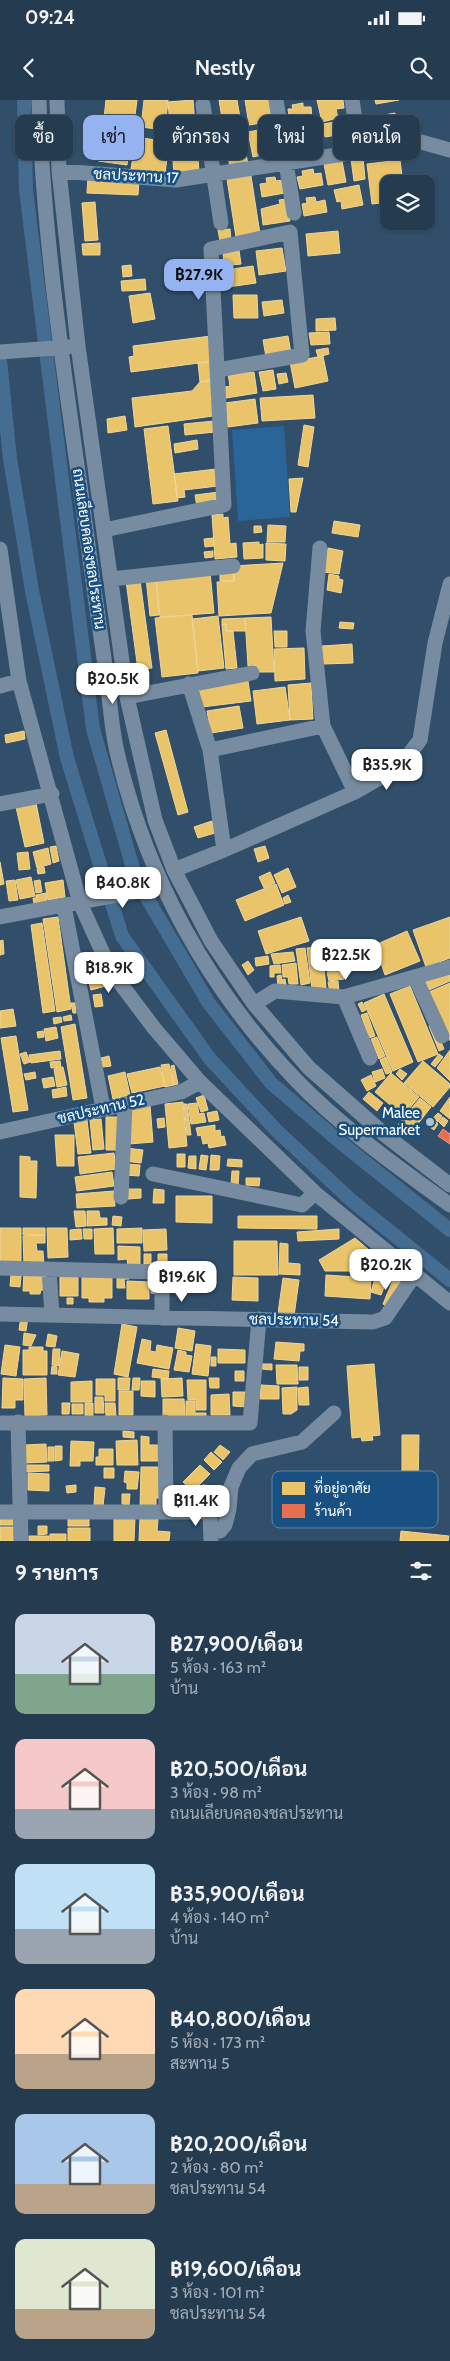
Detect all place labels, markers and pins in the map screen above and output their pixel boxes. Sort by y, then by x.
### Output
pin: ฿27.9K [158,258,240,301]
pin: ฿20.5K [72,662,154,705]
pin: ฿35.9K [346,748,428,791]
pin: ฿40.8K [82,866,164,909]
pin: ฿22.5K [305,938,387,981]
pin: ฿18.9K [68,952,150,994]
place label: Malee Supermarket [338,1104,420,1139]
marker: Malee Supermarket [424,1116,436,1128]
pin: ฿20.2K [345,1248,427,1291]
pin: ฿19.6K [141,1260,223,1303]
pin: ฿11.4K [155,1484,237,1527]

